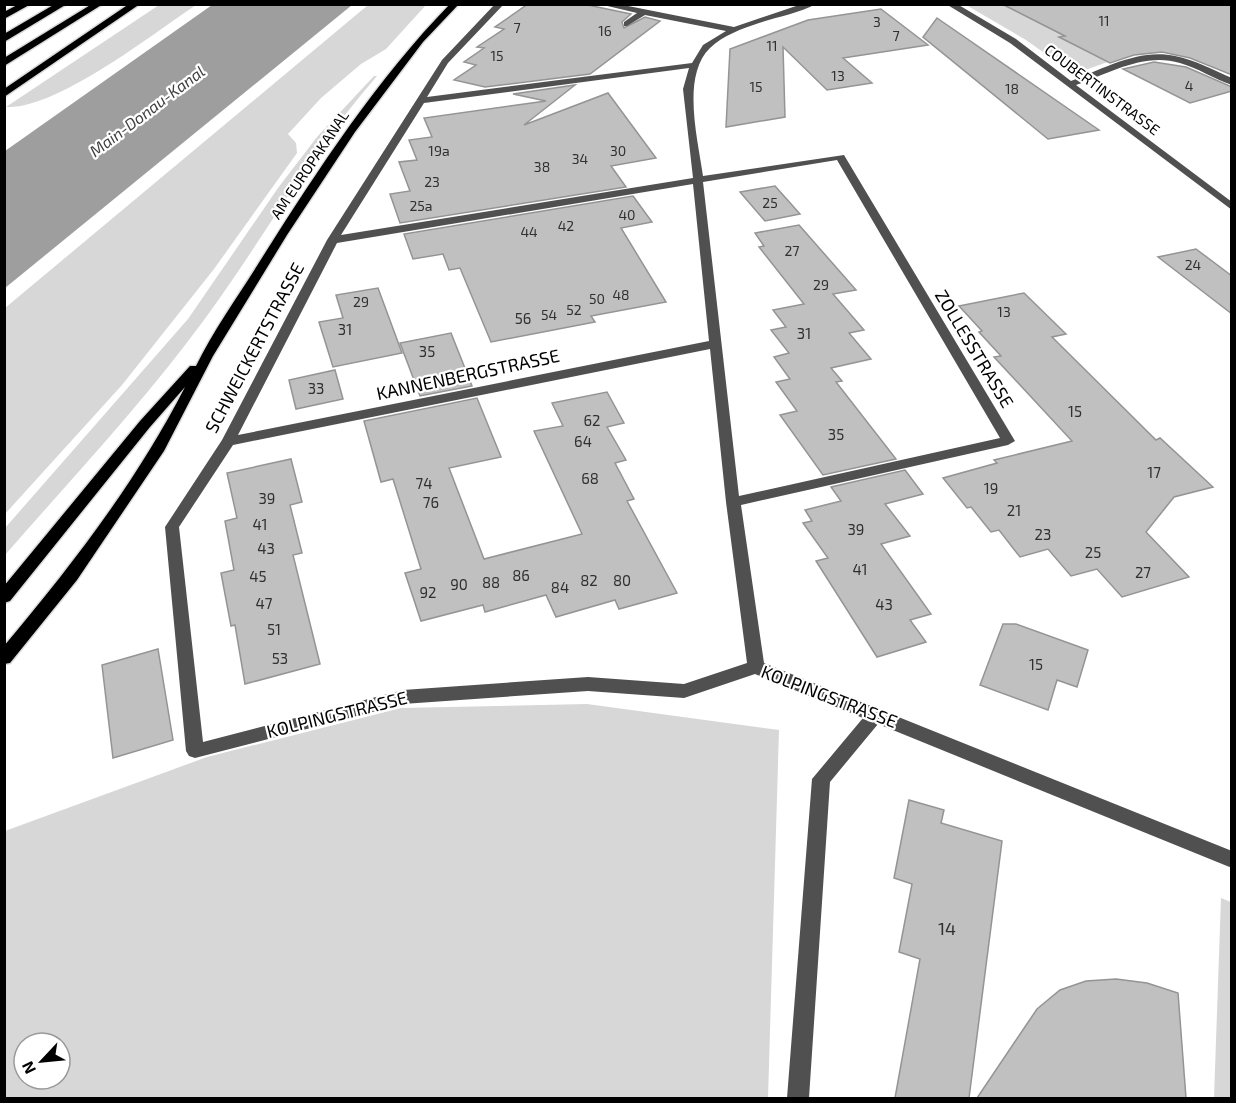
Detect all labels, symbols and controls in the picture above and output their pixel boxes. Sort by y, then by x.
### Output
house number: 11 [1098,12,1110,29]
house number: 3 [873,13,881,30]
house number: 7 [513,19,521,36]
house number: 16 [598,22,612,39]
house number: 7 [892,27,900,44]
house number: 11 [766,37,778,54]
street label: COUBERTINSTRASSE [1042,40,1164,138]
house number: 15 [490,47,504,64]
water label: Main-Donau-Kanal [85,61,208,160]
house number: 13 [831,67,845,84]
house number: 4 [1185,77,1193,94]
house number: 15 [749,78,763,95]
house number: 18 [1005,80,1019,97]
street label: AM EUROPAKANAL [266,107,352,222]
house number: 19a [428,142,450,159]
house number: 30 [610,142,626,159]
house number: 34 [572,150,588,167]
house number: 38 [534,158,550,175]
house number: 23 [424,173,440,190]
house number: 25 [762,194,778,211]
house number: 25a [409,197,433,214]
house number: 40 [618,206,636,223]
house number: 42 [558,217,574,234]
house number: 44 [520,223,538,240]
house number: 27 [784,242,800,259]
house number: 24 [1185,256,1201,273]
street label: SCHWEICKERTSTRASSE [200,259,308,436]
house number: 29 [813,276,829,293]
street label: ZOLLESSTRASSE [931,285,1019,412]
house number: 48 [612,286,630,303]
house number: 50 [589,290,605,307]
house number: 29 [353,293,369,310]
house number: 52 [566,301,582,318]
house number: 13 [997,303,1011,320]
house number: 54 [541,306,557,323]
house number: 56 [515,309,531,327]
house number: 31 [338,320,352,338]
house number: 31 [797,324,811,342]
house number: 35 [419,342,435,360]
street label: KANNENBERGSTRASSE [374,344,561,404]
house number: 33 [308,379,324,397]
house number: 15 [1068,402,1082,420]
house number: 62 [583,411,601,429]
house number: 35 [828,425,844,443]
house number: 64 [574,432,592,450]
house number: 17 [1147,463,1161,481]
house number: 68 [581,469,599,487]
house number: 74 [416,474,432,492]
house number: 19 [984,479,998,497]
house number: 39 [259,489,275,507]
house number: 76 [423,493,439,511]
house number: 21 [1007,501,1021,519]
house number: 41 [252,515,268,533]
house number: 39 [848,520,864,538]
house number: 23 [1035,525,1051,543]
house number: 43 [257,539,275,557]
house number: 25 [1085,543,1101,561]
house number: 41 [852,560,868,578]
house number: 27 [1135,563,1151,581]
house number: 86 [512,566,530,584]
house number: 45 [249,567,267,585]
house number: 82 [580,571,598,589]
house number: 80 [613,571,631,589]
house number: 88 [482,573,500,591]
house number: 90 [450,575,468,593]
house number: 84 [551,578,569,596]
house number: 92 [419,583,437,601]
house number: 47 [256,594,273,612]
house number: 43 [875,595,893,613]
house number: 51 [267,620,281,638]
house number: 53 [272,649,288,667]
house number: 15 [1029,655,1043,673]
street label: KOLPINGSTRASSE [758,660,901,732]
street label: KOLPINGSTRASSE [264,686,409,742]
house number: 14 [938,917,956,939]
north arrow [12,1031,72,1091]
text: N [17,1058,39,1077]

